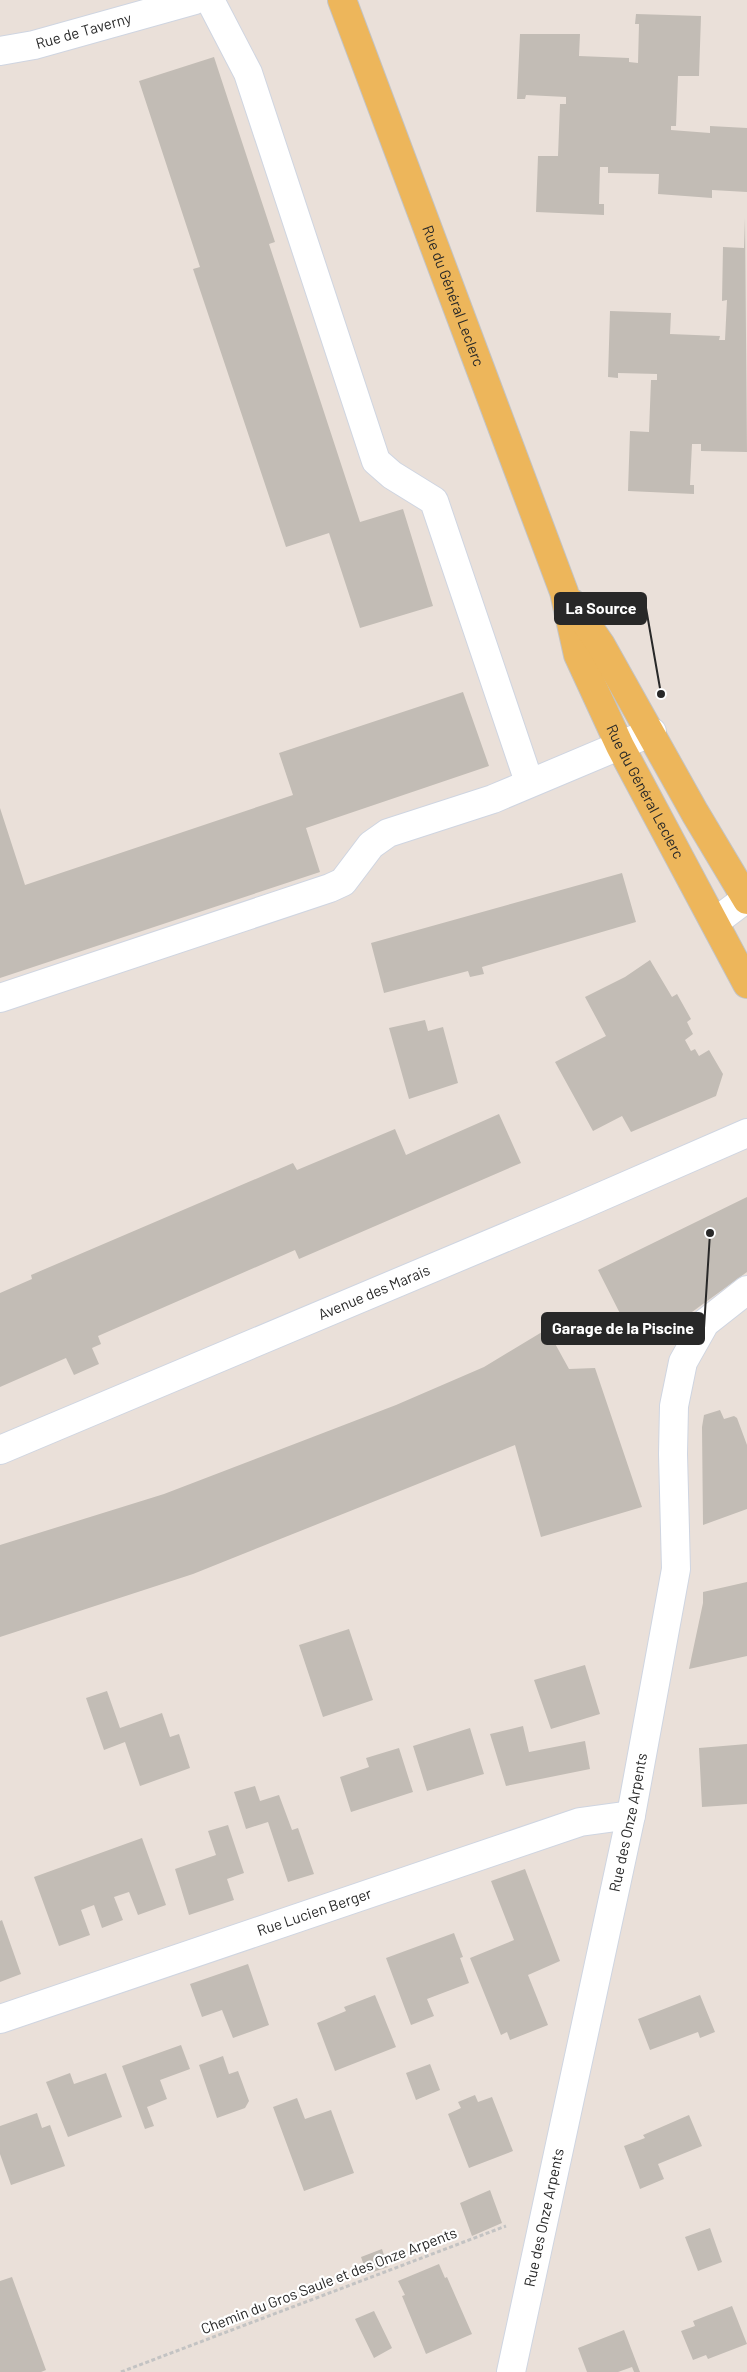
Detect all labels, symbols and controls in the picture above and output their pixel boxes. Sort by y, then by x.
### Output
street label: Rue de Taverny [33,8,133,52]
street label: Rue du Général Leclerc [419,222,489,369]
callout: La Source [555,593,646,624]
text: La Source [565,598,637,617]
street label: Rue du Général Leclerc [603,721,689,862]
street label: Avenue des Marais [315,1260,432,1323]
callout: Garage de la Piscine [542,1313,704,1344]
text: Garage de la Piscine [552,1318,694,1337]
street label: Rue des Onze Arpents [605,1751,650,1893]
street label: Rue Lucien Berger [254,1883,374,1939]
street label: Rue des Onze Arpents [520,2146,567,2288]
street label: Chemin du Gros Saule et des Onze Arpents [198,2223,459,2337]

